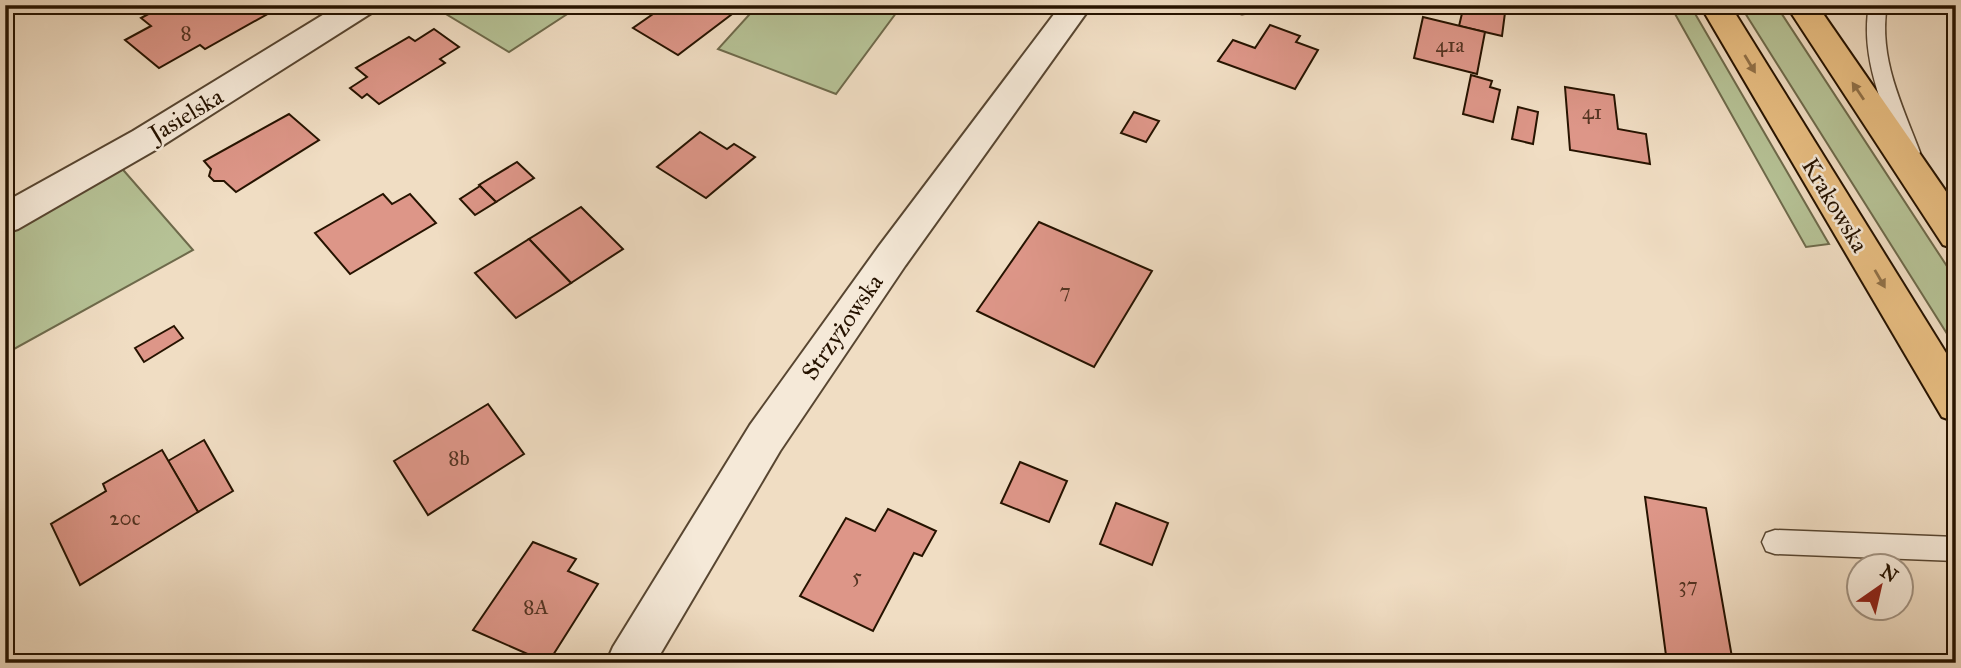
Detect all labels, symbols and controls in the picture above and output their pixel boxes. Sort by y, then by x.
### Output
house number: 8 [180,20,192,46]
house number: 41a [1436,32,1465,58]
one-way arrow [1744,54,1756,73]
street label: Jasielska [141,81,229,150]
one-way arrow [1852,81,1865,100]
house number: 41 [1582,99,1602,125]
street label: Krakowska [1795,152,1875,258]
street label: Strzyżowska [795,268,890,386]
one-way arrow [1874,270,1886,289]
house number: 7 [1059,278,1071,304]
house number: 8b [448,445,470,471]
house number: 20c [109,505,141,531]
north arrow [1846,552,1916,622]
text: N [1876,559,1902,587]
house number: 5 [852,563,862,589]
house number: 37 [1678,572,1698,598]
house number: 8A [523,594,549,620]

